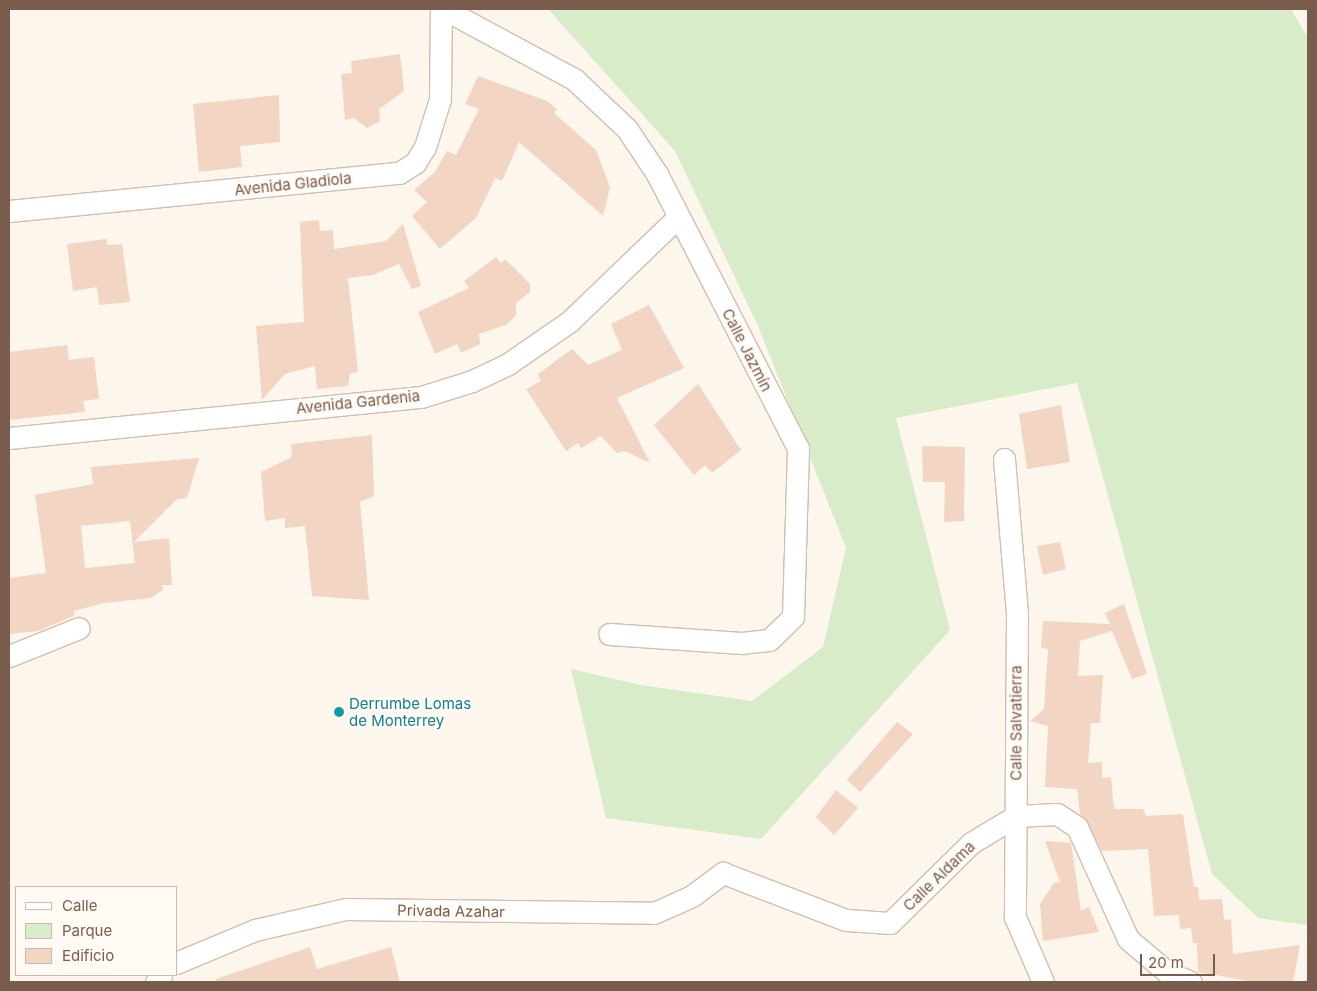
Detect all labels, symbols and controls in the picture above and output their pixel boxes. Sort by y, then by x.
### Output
street label: Avenida Gladiola [234,169,352,199]
street label: Calle Jazmín [718,306,776,394]
street label: Avenida Gardenia [295,387,421,417]
street label: Calle Salvatierra [1007,665,1025,781]
place label: Derrumbe Lomas de Monterrey [349,694,471,729]
marker: Derrumbe Lomas de Monterrey [333,706,345,718]
street label: Calle Aldama [899,837,979,915]
legend [15,886,178,976]
text: Calle [62,896,97,915]
street label: Privada Azahar [397,901,505,921]
text: Parque [62,921,112,940]
scale bar [1142,944,1217,976]
text: Edificio [62,946,114,965]
text: 20 m [1148,953,1184,972]

